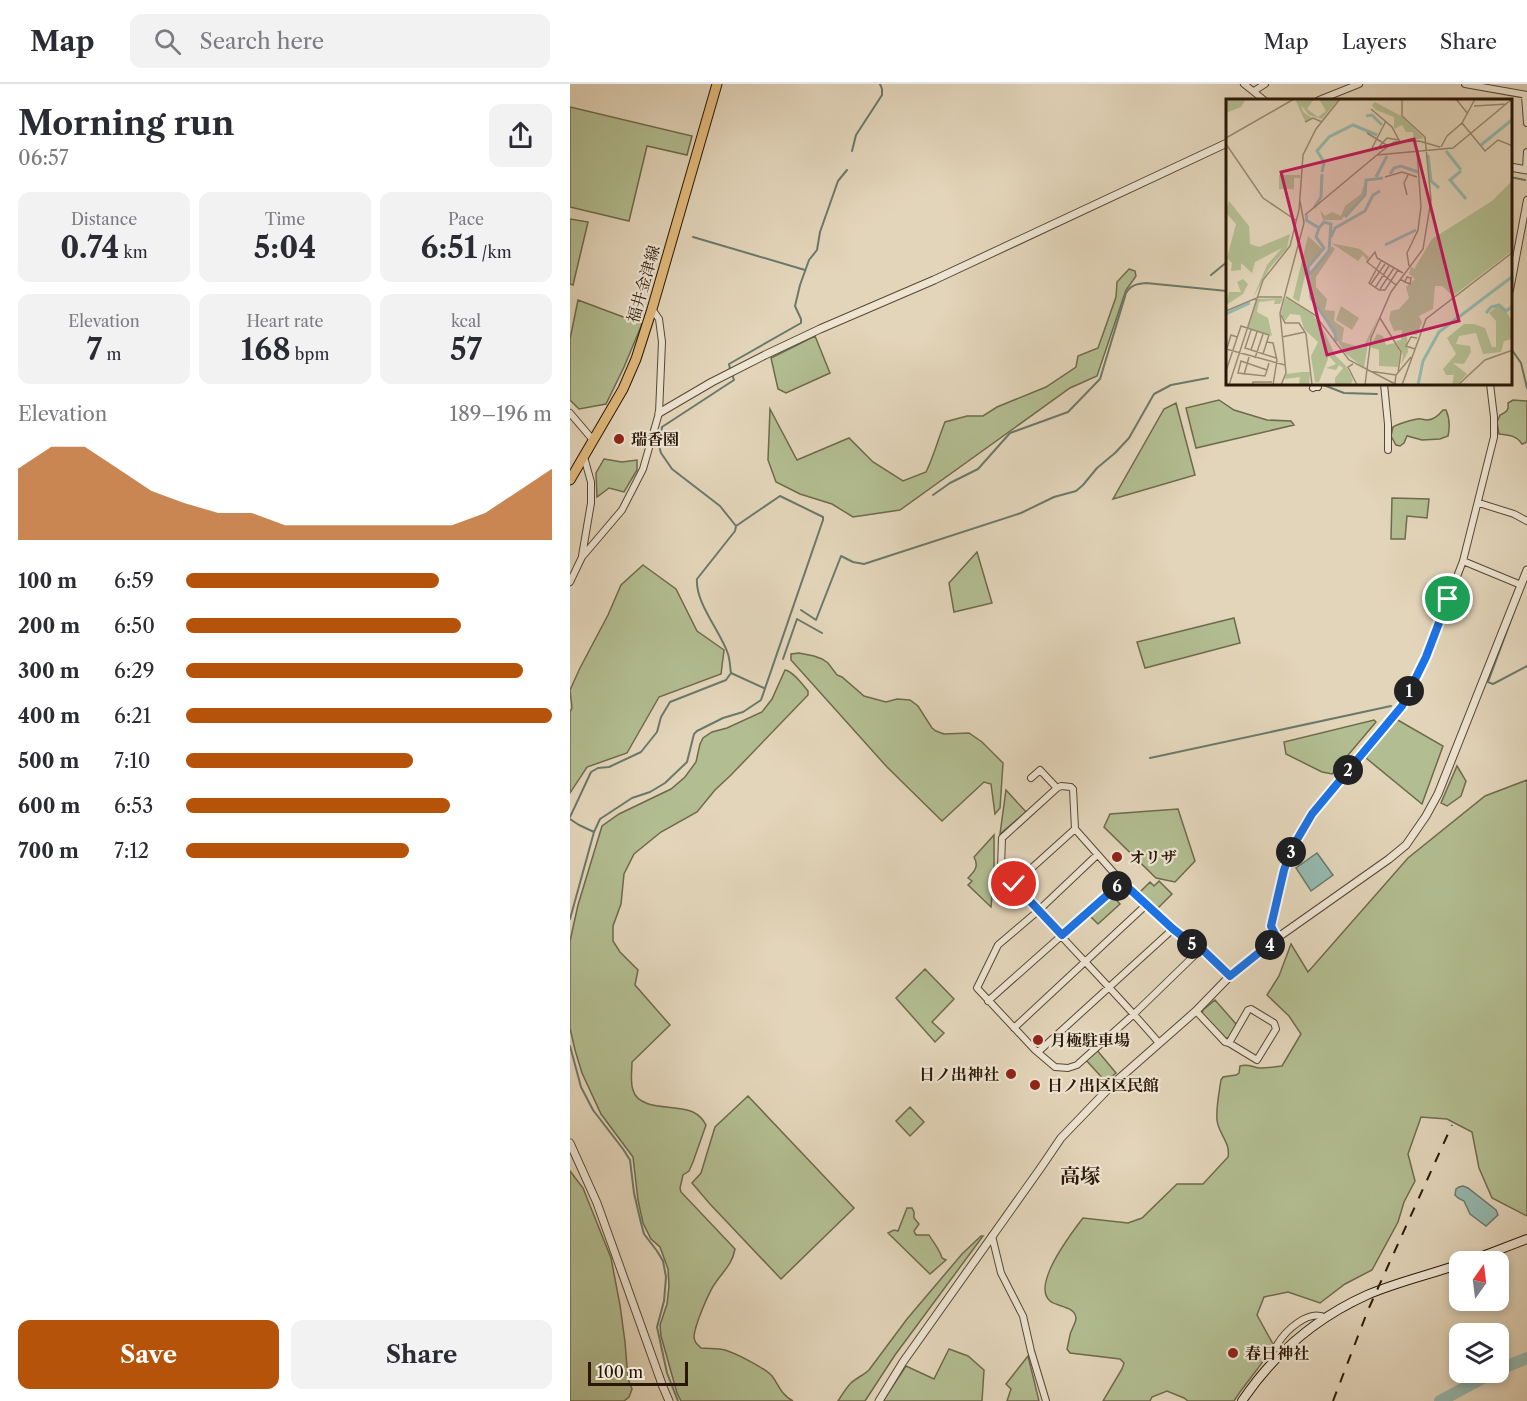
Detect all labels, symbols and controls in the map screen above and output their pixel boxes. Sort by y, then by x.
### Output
search box [130,14,550,68]
text: Map [30,24,94,58]
icon: search [151,25,184,58]
text: Search here [199,28,324,55]
text: Map [1264,29,1309,54]
text: Layers [1342,29,1407,54]
text: Share [1440,29,1497,54]
inset map [1226,99,1512,386]
text: Morning run [18,103,234,144]
button: share [489,104,552,167]
text: 06:57 [18,146,69,170]
text: Distance [71,209,137,229]
text: Time [265,209,305,229]
text: Pace [448,209,484,229]
text: 0.74 [60,229,119,266]
text: 5:04 [254,229,316,266]
text: 6:51 [420,229,477,266]
text: km [119,242,148,262]
text: /km [477,242,512,262]
street label: 福井金津線 [622,243,664,325]
text: Elevation [68,311,140,331]
text: Heart rate [246,311,324,331]
text: kcal [451,311,481,331]
text: 7 [87,331,102,368]
text: 168 [241,331,291,368]
text: 57 [450,331,482,368]
text: m [102,344,121,364]
text: bpm [291,344,329,364]
text: Elevation [18,402,107,426]
text: 189–196 m [450,402,552,426]
place label: 瑞香園 [631,429,679,449]
marker: 瑞香園 [612,432,626,446]
text: 100 m [18,569,77,593]
text: 6:59 [114,569,154,593]
pin [1422,573,1473,624]
icon: arrive [1431,582,1464,615]
text: 200 m [18,614,80,638]
text: 6:50 [114,614,155,638]
text: 300 m [18,659,80,683]
text: 6:29 [114,659,155,683]
pin: 1 [1394,676,1424,706]
text: 1 [1405,681,1413,701]
text: 400 m [18,704,80,728]
text: 6:21 [114,704,151,728]
text: 500 m [18,749,79,773]
text: 7:10 [114,749,151,773]
pin: 2 [1333,755,1363,785]
text: 2 [1343,760,1353,780]
text: 600 m [18,794,80,818]
text: 6:53 [114,794,153,818]
pin: 3 [1276,837,1306,867]
text: 700 m [18,839,79,863]
text: 7:12 [114,839,149,863]
text: 3 [1286,842,1296,862]
place label: オリザ [1129,847,1177,867]
marker: オリザ [1110,850,1124,864]
pin [988,858,1039,909]
icon: check [997,867,1030,900]
pin: 6 [1102,871,1132,901]
text: 6 [1112,876,1122,896]
pin: 5 [1177,929,1207,959]
pin: 4 [1255,930,1285,960]
text: 5 [1188,934,1196,954]
text: 4 [1265,935,1275,955]
place label: 月極駐車場 [1050,1030,1130,1050]
marker: 月極駐車場 [1031,1033,1045,1047]
place label: 日ノ出神社 [919,1064,999,1084]
marker: 日ノ出神社 [1004,1067,1018,1081]
place label: 日ノ出区区民館 [1047,1075,1159,1095]
marker: 日ノ出区区民館 [1028,1078,1042,1092]
district label: 高塚 [1060,1164,1100,1188]
north arrow [1449,1251,1509,1311]
map controls [1449,1251,1509,1383]
button: Save [18,1320,279,1389]
button: Share [291,1320,552,1389]
button: layers [1449,1323,1509,1383]
place label: 春日神社 [1245,1343,1309,1363]
marker: 春日神社 [1226,1346,1240,1360]
scale bar [588,1359,688,1386]
text: 100 m [597,1362,643,1382]

